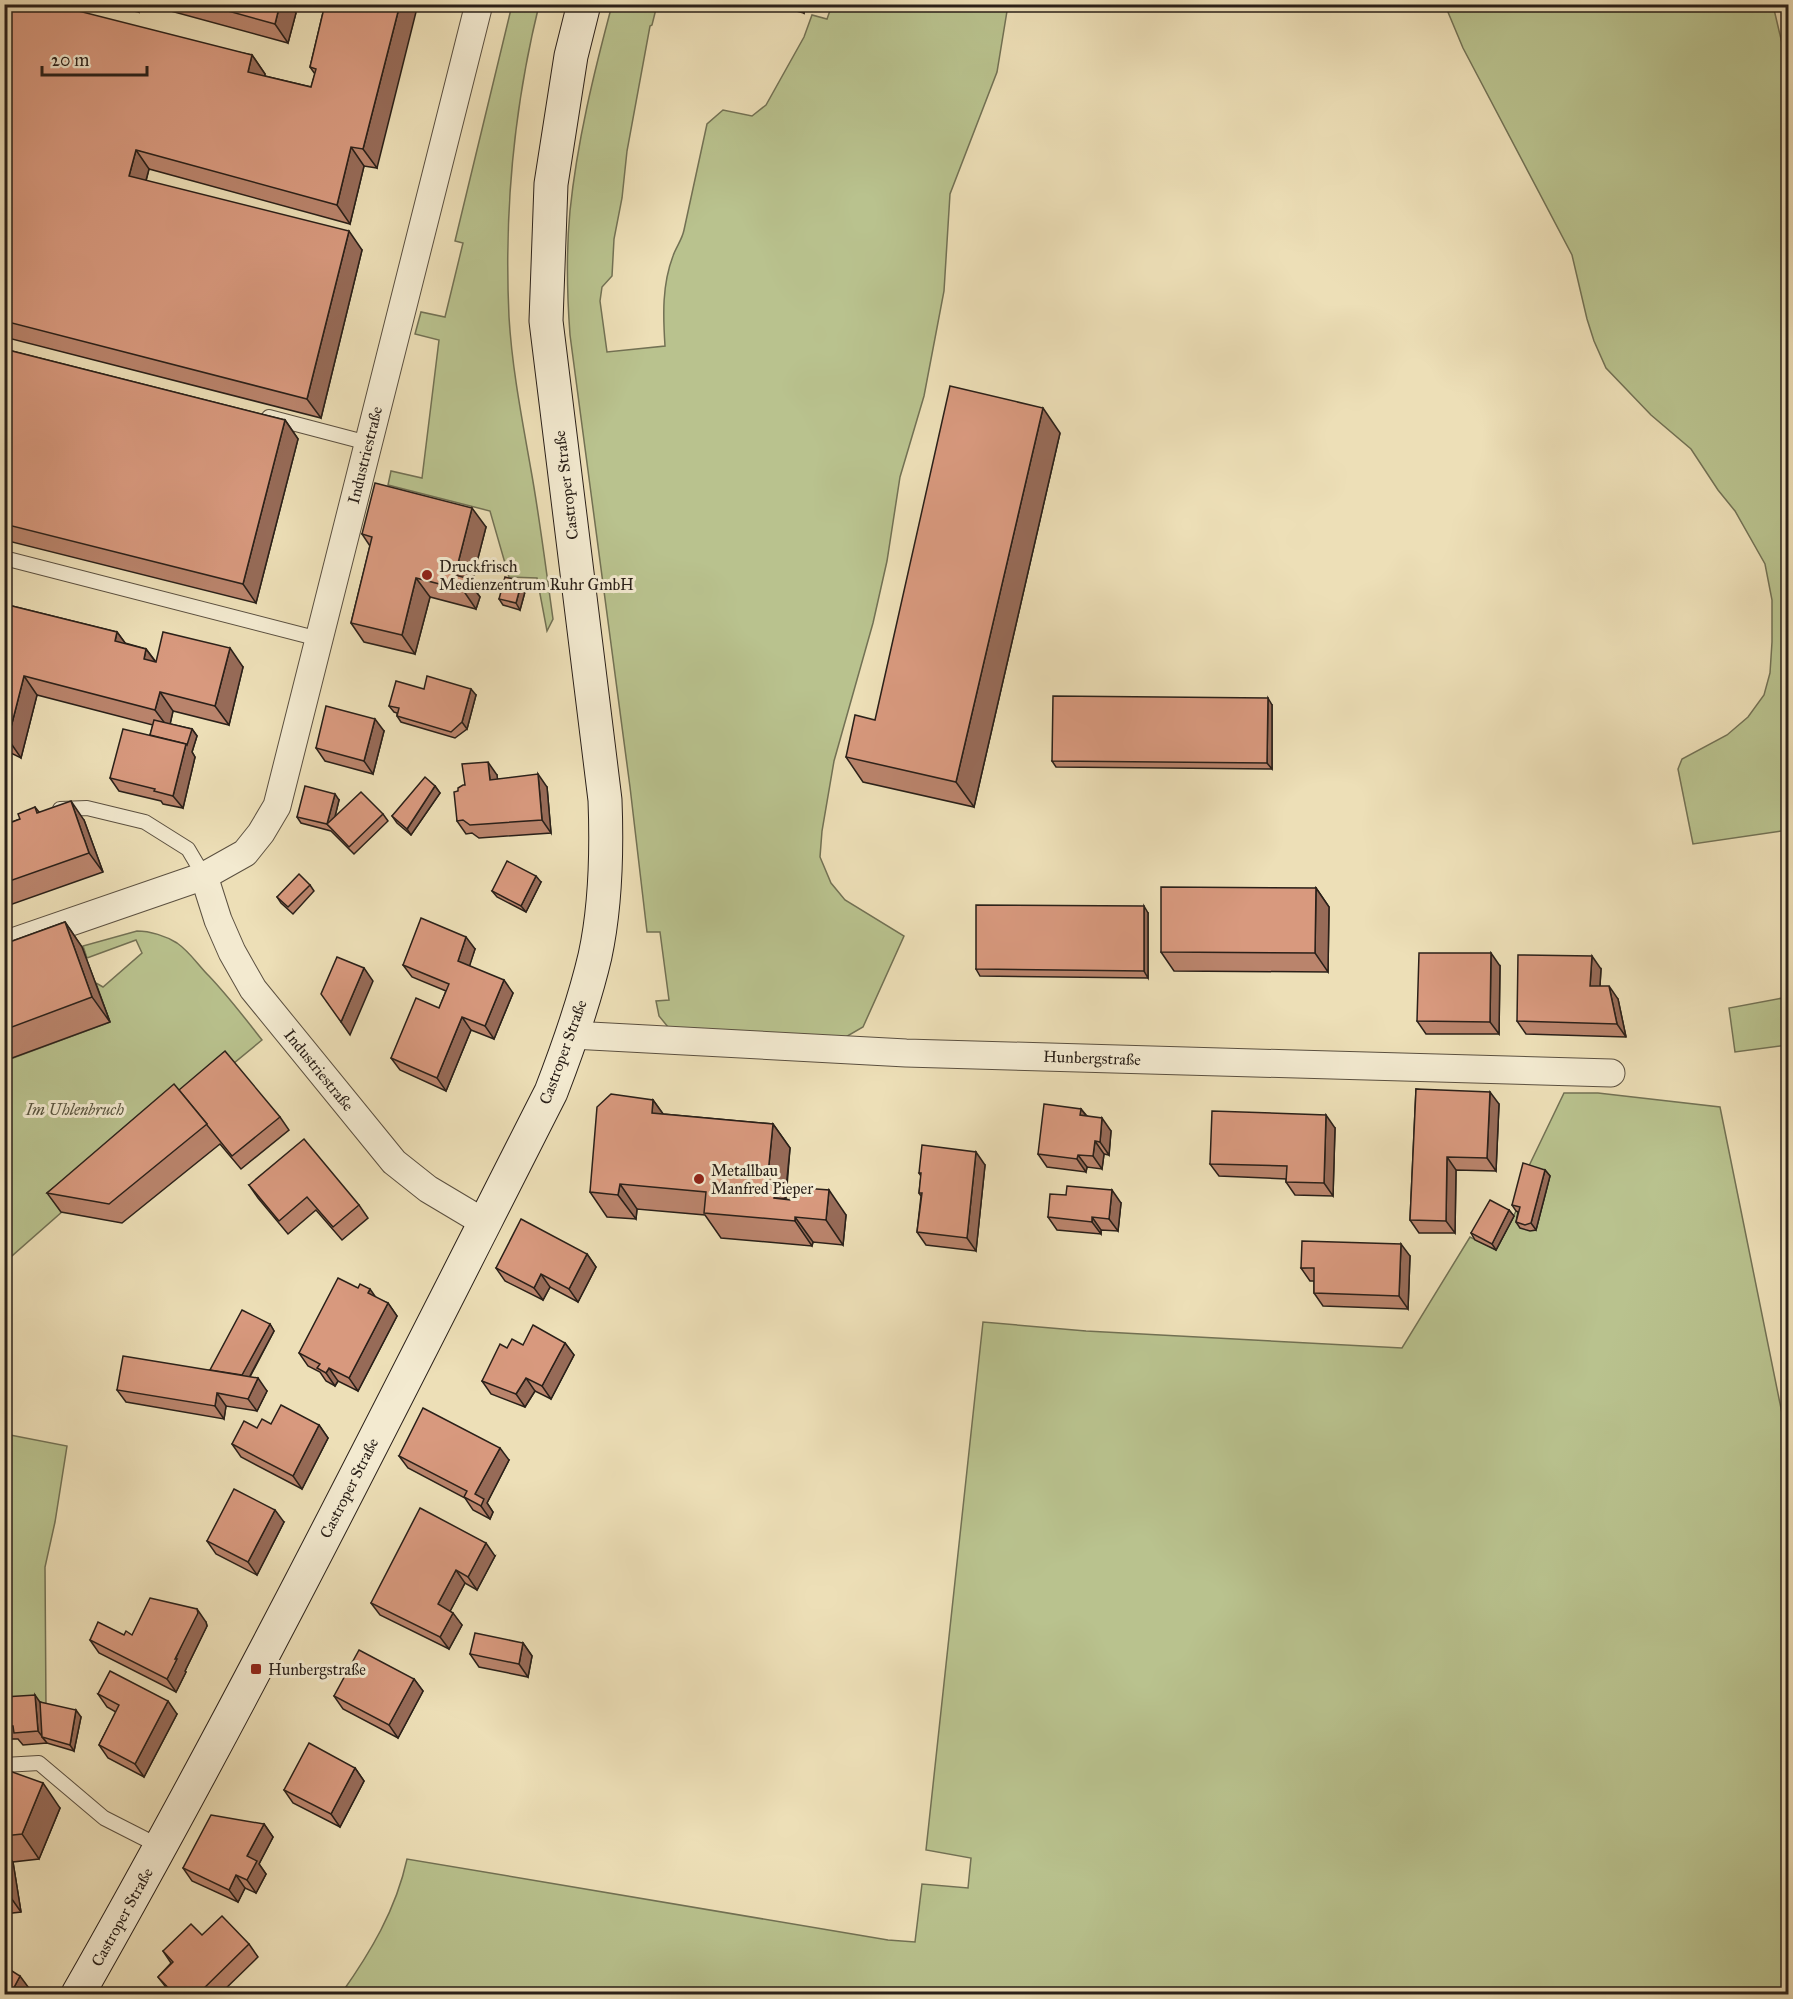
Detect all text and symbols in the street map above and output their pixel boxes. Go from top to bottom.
scale bar [42,39,147,77]
text: 20 m [51,49,89,71]
street label: Industriestraße [344,404,386,506]
street label: Castroper Straße [550,429,582,541]
place label: Druckfrisch Medienzentrum Ruhr GmbH [439,557,634,594]
marker: Druckfrisch Medienzentrum Ruhr GmbH [420,568,434,582]
street label: Castroper Straße [535,997,591,1107]
street label: Industriestraße [280,1025,358,1115]
street label: Hunbergstraße [1043,1047,1142,1070]
park label: Im Uhlenbruch [25,1100,124,1119]
place label: Metallbau Manfred Pieper [711,1161,813,1198]
marker: Metallbau Manfred Pieper [692,1172,706,1186]
street label: Castroper Straße [316,1434,383,1541]
place label: Hunbergstraße [268,1660,366,1680]
marker: Hunbergstraße [249,1662,263,1676]
street label: Castroper Straße [87,1864,157,1970]

